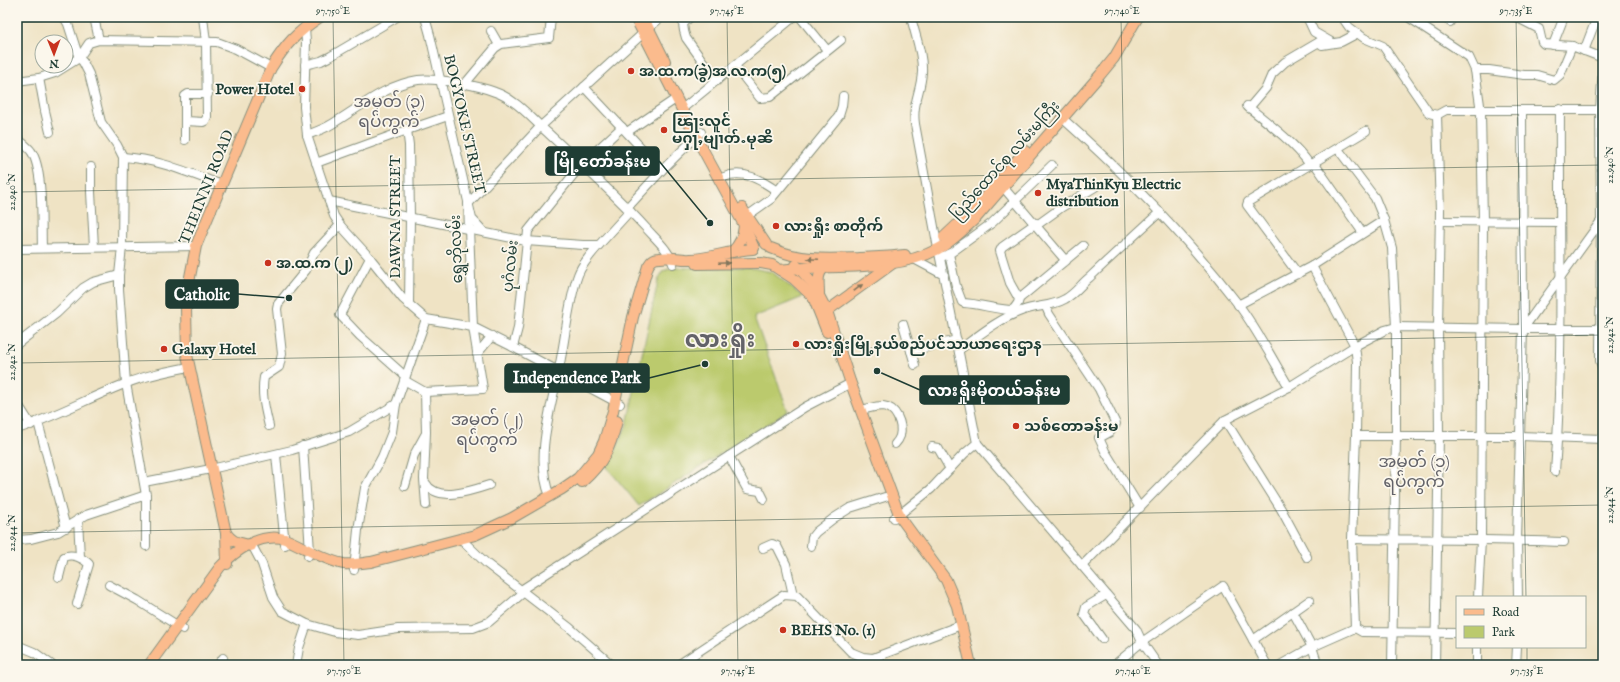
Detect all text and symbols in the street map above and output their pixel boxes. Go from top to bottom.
text: 97.750°E [315,5,350,18]
text: 97.745°E [709,5,744,18]
text: 97.740°E [1103,5,1140,18]
text: 97.735°E [1499,5,1532,18]
north arrow [34,34,74,74]
street label: BOGYOKE STREET [439,53,490,196]
text: N [49,56,60,70]
place label: အ.ထ.က(ခွဲ)အ.လ.က(၅) [639,62,786,83]
marker: အ.ထ.က(ခွဲ)အ.လ.က(၅) [626,66,636,76]
place label: Power Hotel [215,80,295,99]
marker: Power Hotel [297,84,307,94]
district label: အမှတ် (၃) ရပ်ကွက် [353,90,425,135]
street label: ပြည်ထောင်စု လမ်းမကြီး [946,96,1065,225]
place label: ၽြႃးလူင် မႁႃႇမျၢတ်ႉမုၼိ [672,111,773,150]
marker: ၽြႃးလူင် မႁႃႇမျၢတ်ႉမုၼိ [659,125,669,135]
street label: THEINNI ROAD [175,127,238,247]
text: 22.940°N [1604,146,1617,184]
callout: မြို့တော်ခန်းမ [546,147,659,175]
text: မြို့တော်ခန်းမ [553,150,651,175]
street label: DAWNA STREET [386,155,405,279]
text: 22.940°N [6,173,19,211]
place label: MyaThinKyu Electric distribution [1046,175,1181,211]
marker: MyaThinKyu Electric distribution [1033,188,1043,198]
street label: ရွှေဘိုလမ်း [445,214,469,284]
place label: လားရှိုး စာတိုက် [784,216,883,238]
marker: လားရှိုး စာတိုက် [771,221,781,231]
street label: ပုဂံလမ်း [497,239,525,293]
place label: အ.ထ.က (၂) [276,254,353,275]
one-way arrow [807,255,819,262]
marker: အ.ထ.က (၂) [263,258,273,268]
one-way arrow [718,260,730,267]
callout: Catholic [166,280,238,308]
one-way arrow [853,283,864,292]
text: Catholic [174,286,230,306]
text: 22.942°N [1604,316,1617,354]
district label: လားရှိုး [685,323,755,358]
place label: လားရှိုးမြို့နယ်စည်ပင်သာယာရေးဌာန [804,334,1042,356]
marker: လားရှိုးမြို့နယ်စည်ပင်သာယာရေးဌာန [791,339,801,349]
place label: Galaxy Hotel [172,340,257,359]
text: 22.942°N [6,343,19,381]
marker: Galaxy Hotel [159,344,169,354]
callout: Independence Park [505,364,649,392]
text: Independence Park [513,369,642,389]
callout: လားရှိုးမိုတယ်ခန်းမ [920,376,1069,404]
text: လားရှိုးမိုတယ်ခန်းမ [927,379,1061,404]
district label: အမှတ် (၂) ရပ်ကွက် [451,408,523,453]
place label: သစ်တောခန်းမ [1024,416,1119,438]
marker: သစ်တောခန်းမ [1011,421,1021,431]
district label: အမှတ် (၁) ရပ်ကွက် [1378,450,1450,495]
text: 22.944°N [1604,486,1617,524]
text: 22.944°N [6,514,19,552]
legend [1456,596,1586,648]
text: Road [1492,605,1520,620]
place label: BEHS No. (1) [791,621,876,640]
marker: BEHS No. (1) [778,625,788,635]
text: Park [1492,625,1515,640]
text: 97.750°E [326,665,361,678]
text: 97.745°E [720,665,755,678]
text: 97.740°E [1114,665,1151,678]
text: 97.735°E [1510,665,1543,678]

